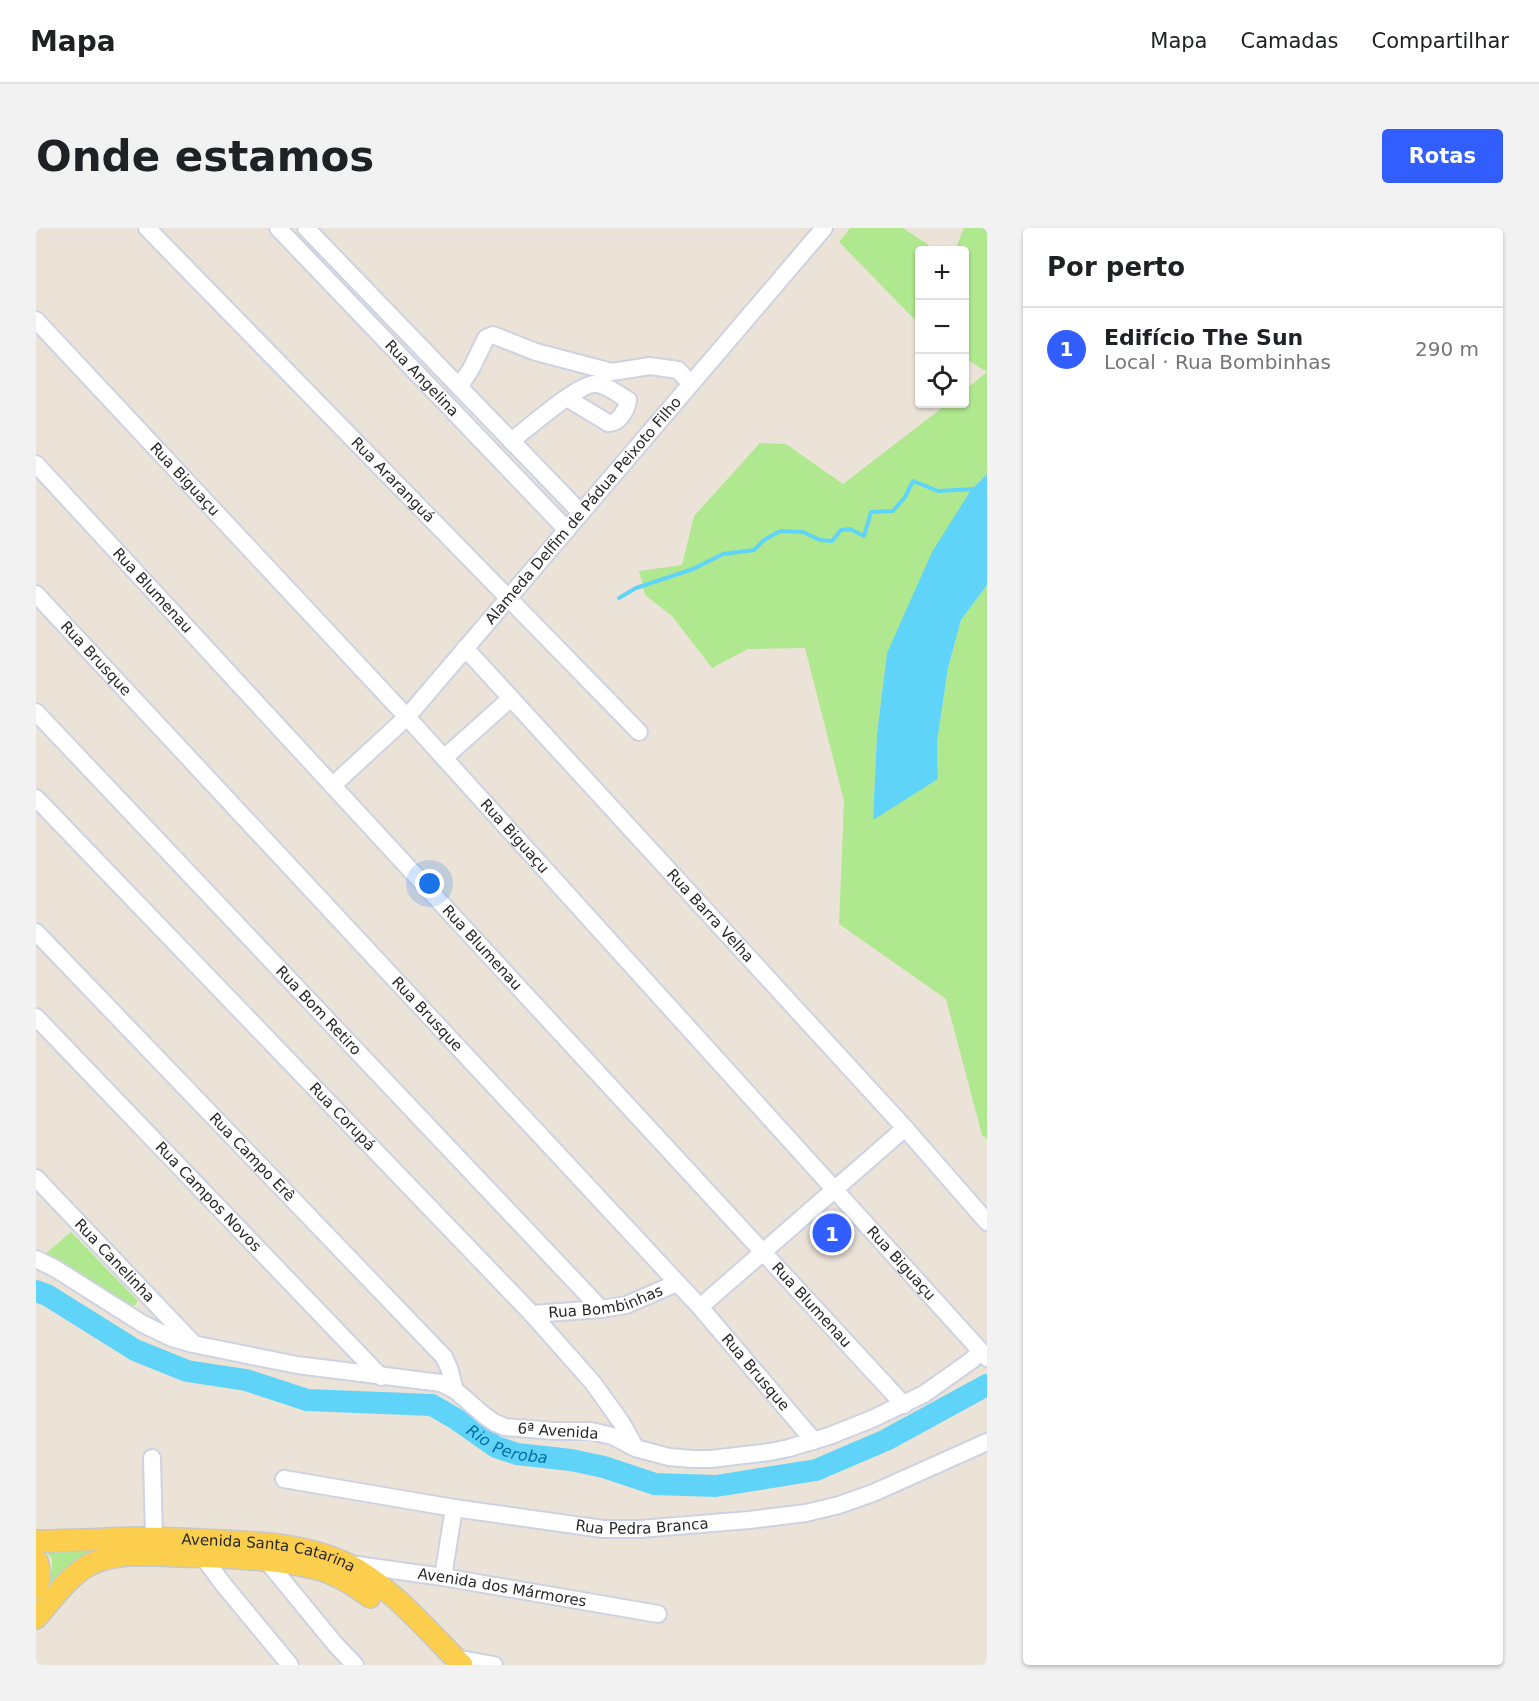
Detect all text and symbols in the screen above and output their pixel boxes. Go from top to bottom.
text: Mapa [30,25,116,58]
text: Mapa [1150,29,1207,53]
text: Camadas [1240,29,1338,53]
text: Compartilhar [1371,29,1509,53]
button: Rotas [1382,129,1503,183]
text: Onde estamos [36,132,374,181]
map controls [915,246,969,408]
button: + [915,246,969,300]
text: Por perto [1047,252,1185,282]
button: − [915,300,969,354]
text: Edifício The Sun [1104,325,1303,350]
street label: Rua Angelina [381,336,462,420]
text: 1 [1060,337,1073,361]
text: 290 m [1415,337,1479,361]
text: Local · Rua Bombinhas [1104,350,1331,374]
button: locate [915,354,969,408]
street label: Alameda Delfim de Pádua Peixoto Filho [481,393,685,628]
street label: Rua Araranguá [347,434,438,526]
street label: Rua Biguaçu [146,439,223,520]
street label: Rua Blumenau [109,544,196,637]
street label: Rua Brusque [57,617,135,699]
street label: Rua Biguaçu [477,795,553,877]
street label: Rua Barra Velha [663,865,757,966]
your location [415,869,444,898]
street label: Rua Blumenau [438,901,526,994]
street label: Rua Bom Retiro [272,962,365,1059]
street label: Rua Brusque [388,973,466,1055]
street label: Rua Corupá [306,1079,379,1154]
street label: Rua Campo Erê [206,1109,299,1205]
street label: Rua Campos Novos [152,1138,265,1256]
pin: 1 [812,1210,852,1256]
street label: Rua Canelinha [71,1215,158,1306]
street label: Rua Biguaçu [863,1222,939,1304]
street label: Rua Blumenau [768,1259,855,1351]
street label: Rua Bombinhas [548,1281,666,1322]
street label: Rua Brusque [718,1330,793,1414]
street label: 6ª Avenida [517,1419,599,1443]
water label: Rio Peroba [463,1421,549,1467]
street label: Rua Pedra Branca [574,1514,709,1538]
street label: Avenida Santa Catarina [181,1530,358,1576]
street label: Avenida dos Mármores [417,1565,588,1611]

